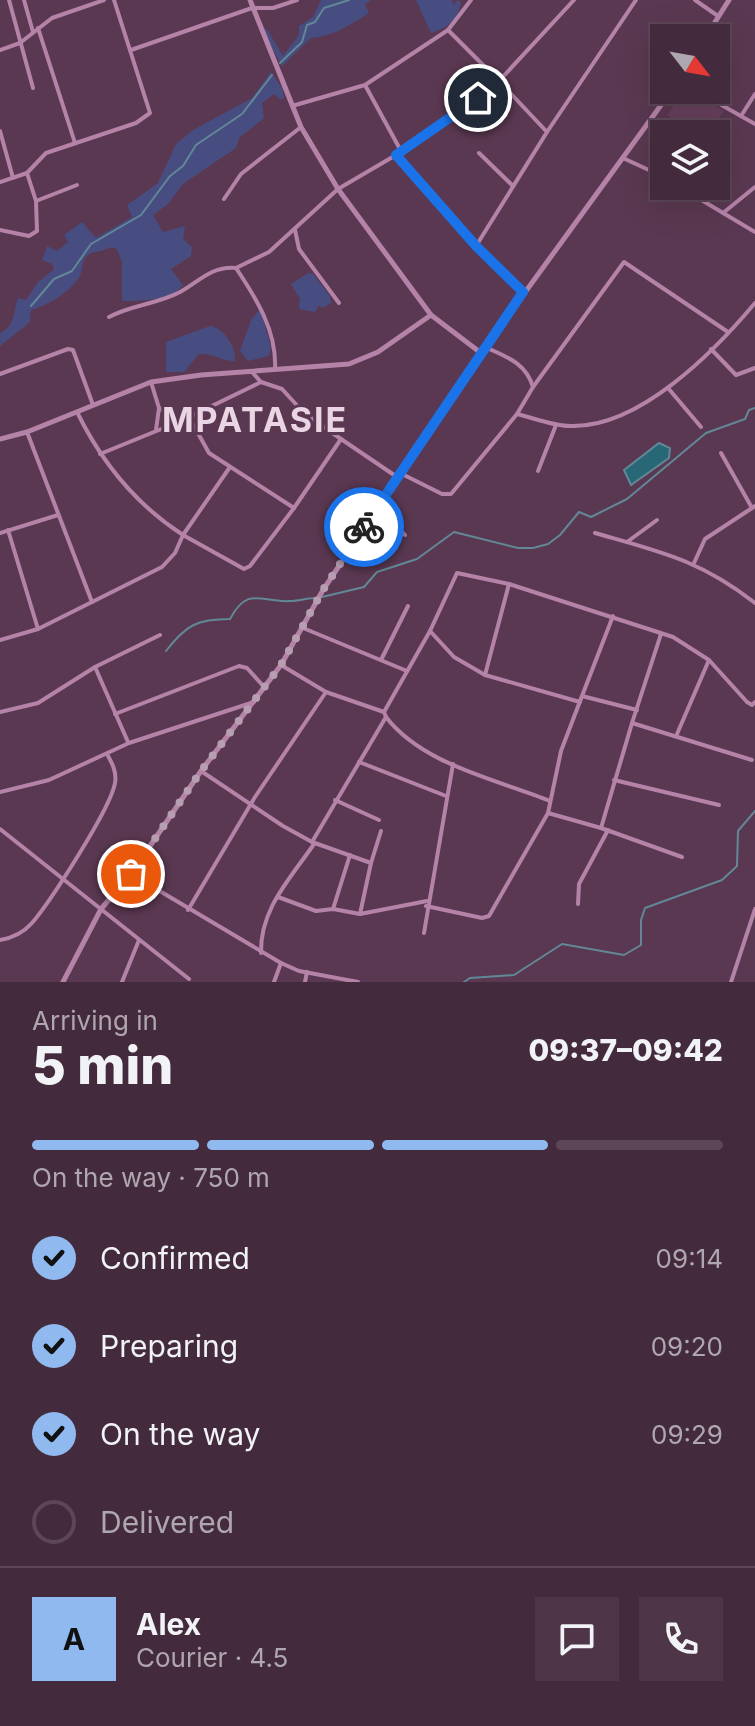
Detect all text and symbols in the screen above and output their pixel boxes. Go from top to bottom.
north arrow [650,24,730,104]
map controls [650,24,730,200]
pin [444,64,512,132]
icon: home [456,76,500,120]
button: layers [650,120,730,200]
district label: MPATASIE [162,399,348,440]
courier [324,487,404,567]
icon: bike [342,505,386,549]
pin [97,840,165,908]
icon: bag [109,852,153,896]
text: Arriving in [32,1005,158,1036]
text: 09:37–09:42 [529,1032,723,1068]
text: 5 min [32,1034,173,1097]
text: On the way · 750 m [32,1162,270,1193]
icon: check [32,1236,76,1280]
text: Confirmed [100,1240,250,1276]
text: 09:14 [656,1243,723,1274]
icon: check [32,1324,76,1368]
text: Preparing [100,1328,238,1364]
text: 09:20 [651,1331,723,1362]
icon: check [32,1412,76,1456]
text: On the way [100,1416,260,1452]
text: 09:29 [651,1419,723,1450]
text: Delivered [100,1504,234,1540]
button: chat [535,1597,619,1681]
button: phone [639,1597,723,1681]
text: Alex [136,1606,201,1642]
text: A [63,1621,85,1657]
text: Courier · 4.5 [136,1642,288,1673]

